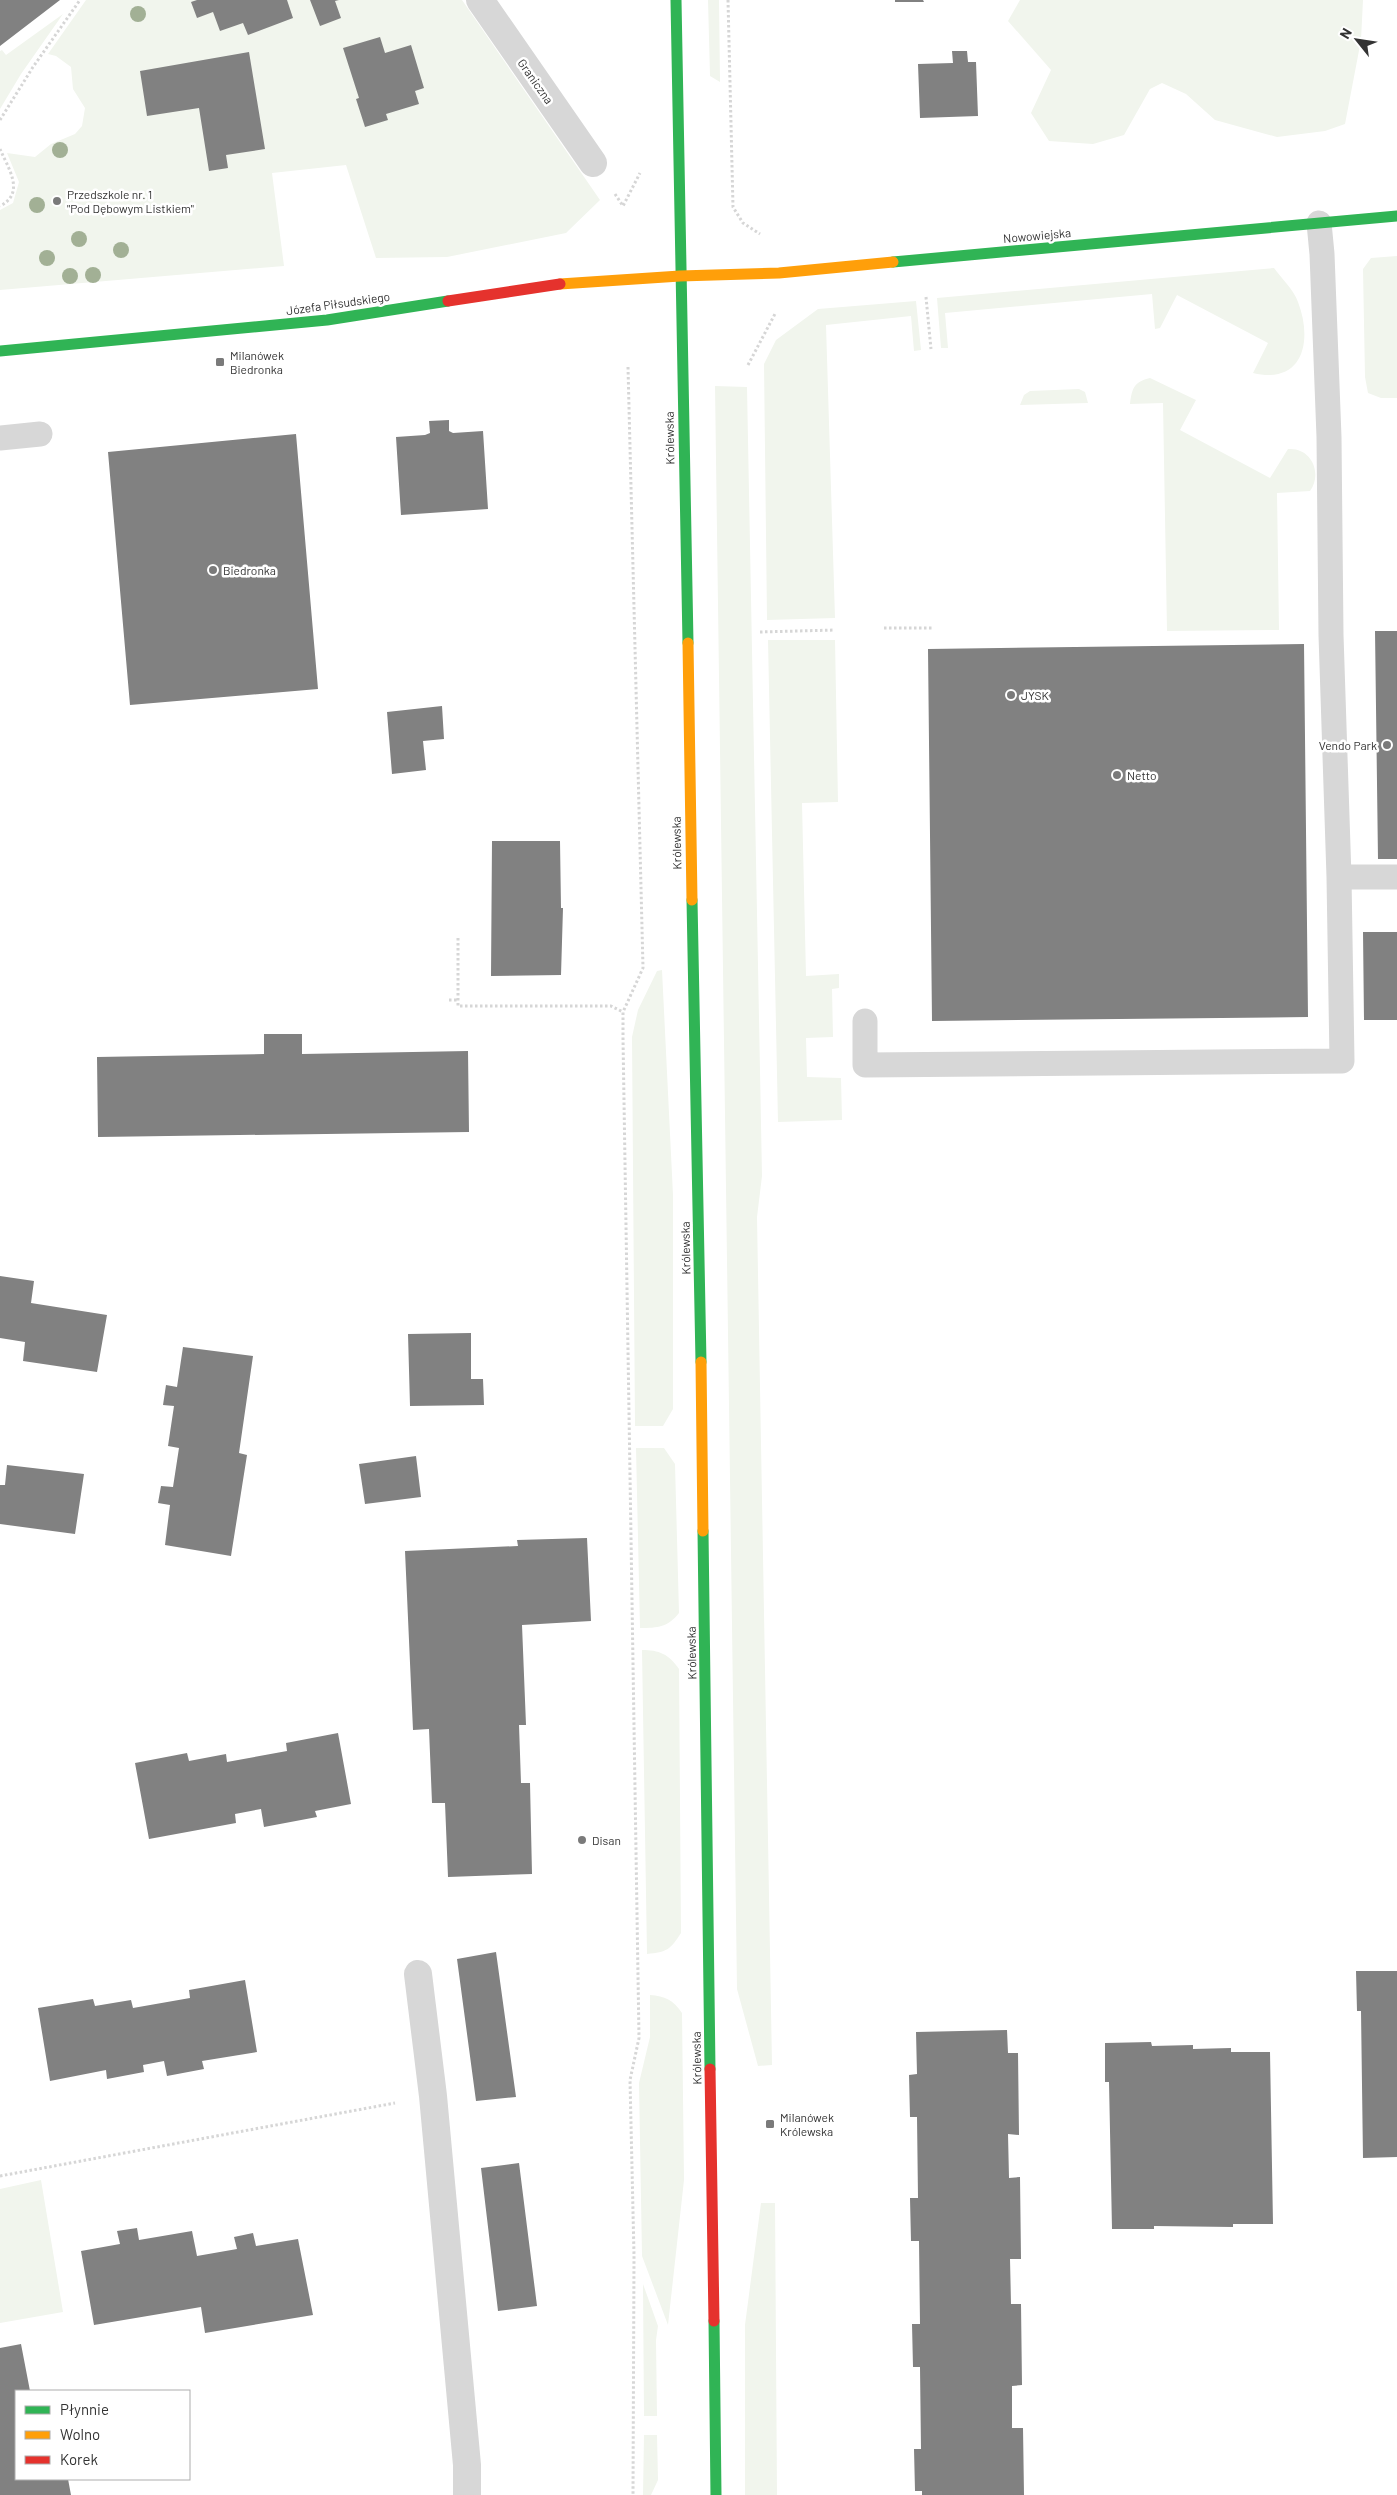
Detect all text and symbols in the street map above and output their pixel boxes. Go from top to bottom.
north arrow [1332,15,1382,65]
text: N [1336,25,1355,42]
street label: Graniczna [515,56,557,106]
place label: Przedszkole nr. 1 "Pod Dębowym Listkiem" [67,187,194,215]
marker: Przedszkole nr. 1 "Pod Dębowym Listkiem" [51,195,63,207]
street label: Nowowiejska [1003,225,1071,245]
street label: Józefa Piłsudskiego [285,289,391,317]
place label: Milanówek Biedronka [230,348,284,376]
marker: Milanówek Biedronka [214,356,226,368]
street label: Królewska [662,411,676,465]
place label: Biedronka [223,563,276,577]
marker: Biedronka [207,564,219,576]
place label: JYSK [1021,688,1050,702]
marker: JYSK [1005,689,1017,701]
place label: Vendo Park [1319,738,1377,752]
marker: Vendo Park [1381,739,1393,751]
place label: Netto [1127,768,1157,782]
marker: Netto [1111,769,1123,781]
street label: Królewska [669,816,683,870]
street label: Królewska [678,1221,692,1275]
street label: Królewska [684,1626,698,1680]
place label: Disan [592,1833,621,1847]
marker: Disan [576,1834,588,1846]
street label: Królewska [689,2031,703,2085]
place label: Milanówek Królewska [780,2110,834,2138]
marker: Milanówek Królewska [764,2118,776,2130]
legend [15,2390,190,2480]
text: Płynnie [60,2400,109,2418]
text: Wolno [60,2425,100,2443]
text: Korek [60,2450,98,2468]

